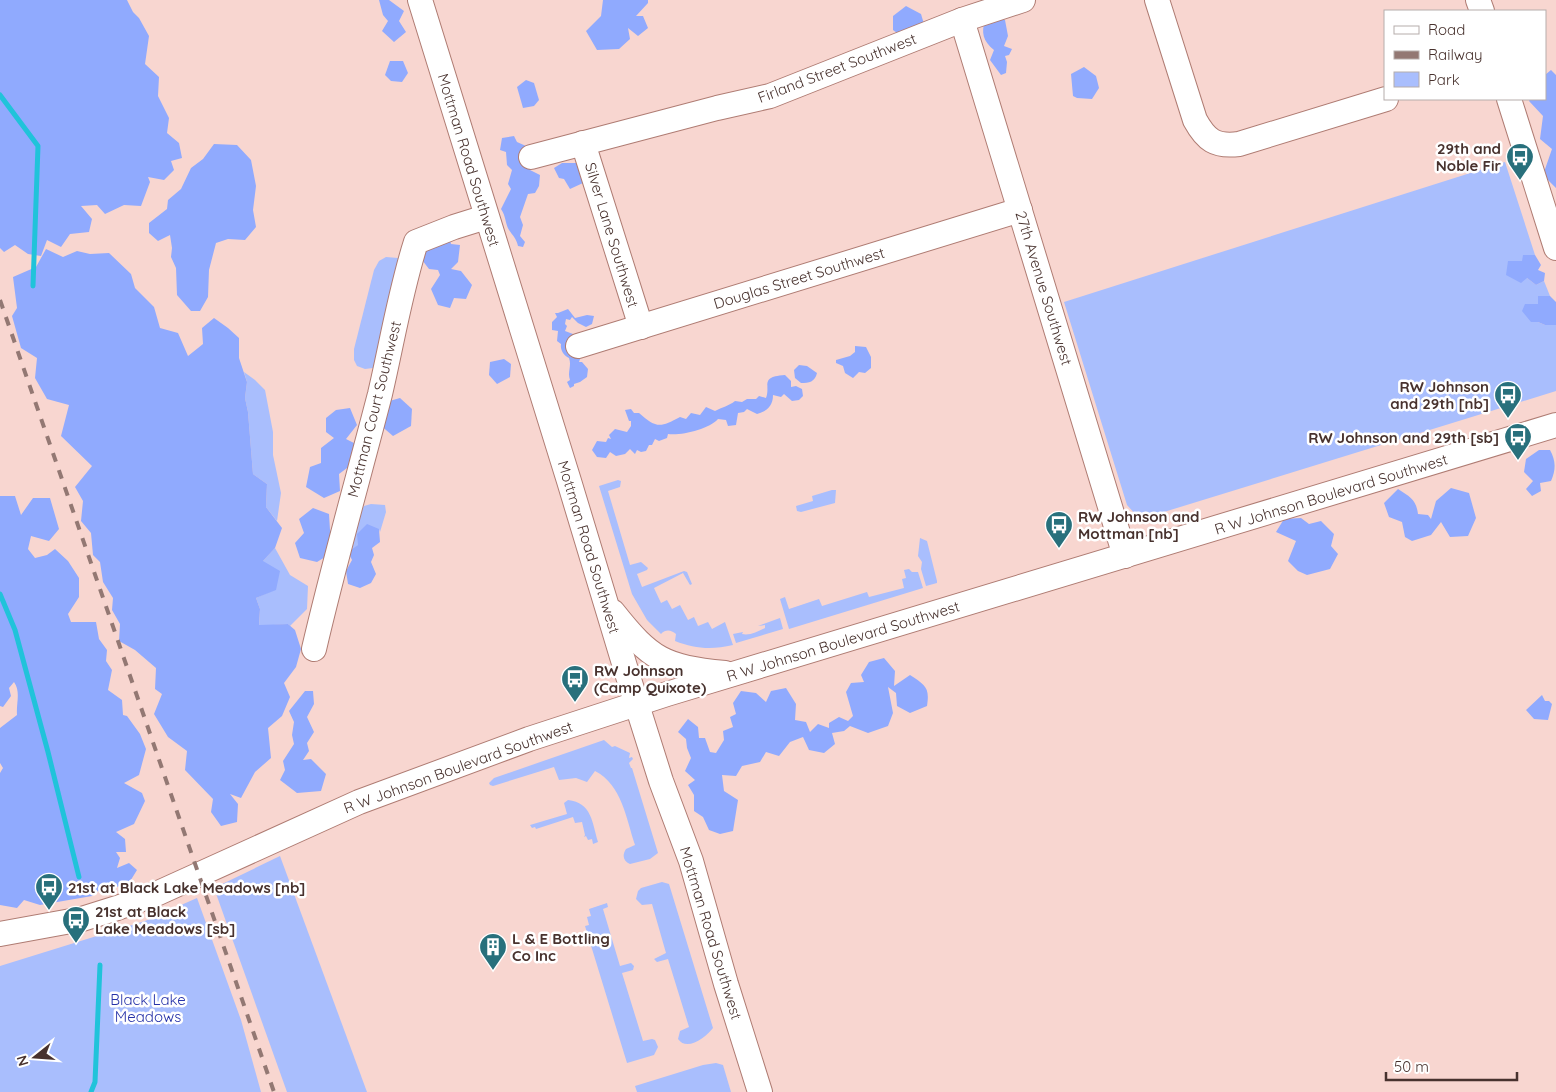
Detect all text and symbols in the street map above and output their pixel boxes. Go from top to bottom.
legend [1384,10,1546,100]
text: Road [1428,20,1465,39]
street label: Firland Street Southwest [755,29,919,107]
text: Railway [1428,45,1483,64]
text: Park [1428,70,1460,89]
street label: Mottman Road Southwest [434,71,504,249]
place label: 29th and Noble Fir [1436,139,1501,175]
bus stop icon: 29th and Noble Fir [1505,142,1535,181]
street label: Silver Lane Southwest [581,160,643,310]
street label: 27th Avenue Southwest [1011,209,1077,367]
street label: Douglas Street Southwest [711,243,887,313]
street label: Mottman Court Southwest [343,319,405,499]
place label: RW Johnson and 29th [nb] [1390,377,1489,413]
bus stop icon: RW Johnson and 29th [nb] [1493,380,1523,419]
bus stop icon: RW Johnson and 29th [sb] [1503,422,1533,461]
place label: RW Johnson and 29th [sb] [1308,428,1499,447]
street label: R W Johnson Boulevard Southwest [1212,449,1450,539]
street label: Mottman Road Southwest [554,458,624,636]
place label: RW Johnson and Mottman [nb] [1078,507,1200,543]
bus stop icon: RW Johnson and Mottman [nb] [1044,510,1074,549]
street label: R W Johnson Boulevard Southwest [724,596,962,686]
place label: RW Johnson (Camp Quixote) [594,661,706,697]
bus stop icon: RW Johnson (Camp Quixote) [560,664,590,703]
street label: R W Johnson Boulevard Southwest [341,717,575,817]
street label: Mottman Road Southwest [676,844,746,1022]
bus stop icon: 21st at Black Lake Meadows [nb] [34,872,64,911]
place label: 21st at Black Lake Meadows [nb] [68,878,305,897]
place label: 21st at Black Lake Meadows [sb] [95,902,235,938]
bus stop icon: 21st at Black Lake Meadows [sb] [61,905,91,944]
place label: L & E Bottling Co Inc [512,929,610,965]
building icon: L & E Bottling Co Inc [478,932,508,971]
park label: Black Lake Meadows [110,990,186,1026]
north arrow [10,1032,60,1082]
scale bar [1386,1050,1517,1082]
text: N [12,1053,33,1068]
text: 50 m [1394,1057,1429,1076]

